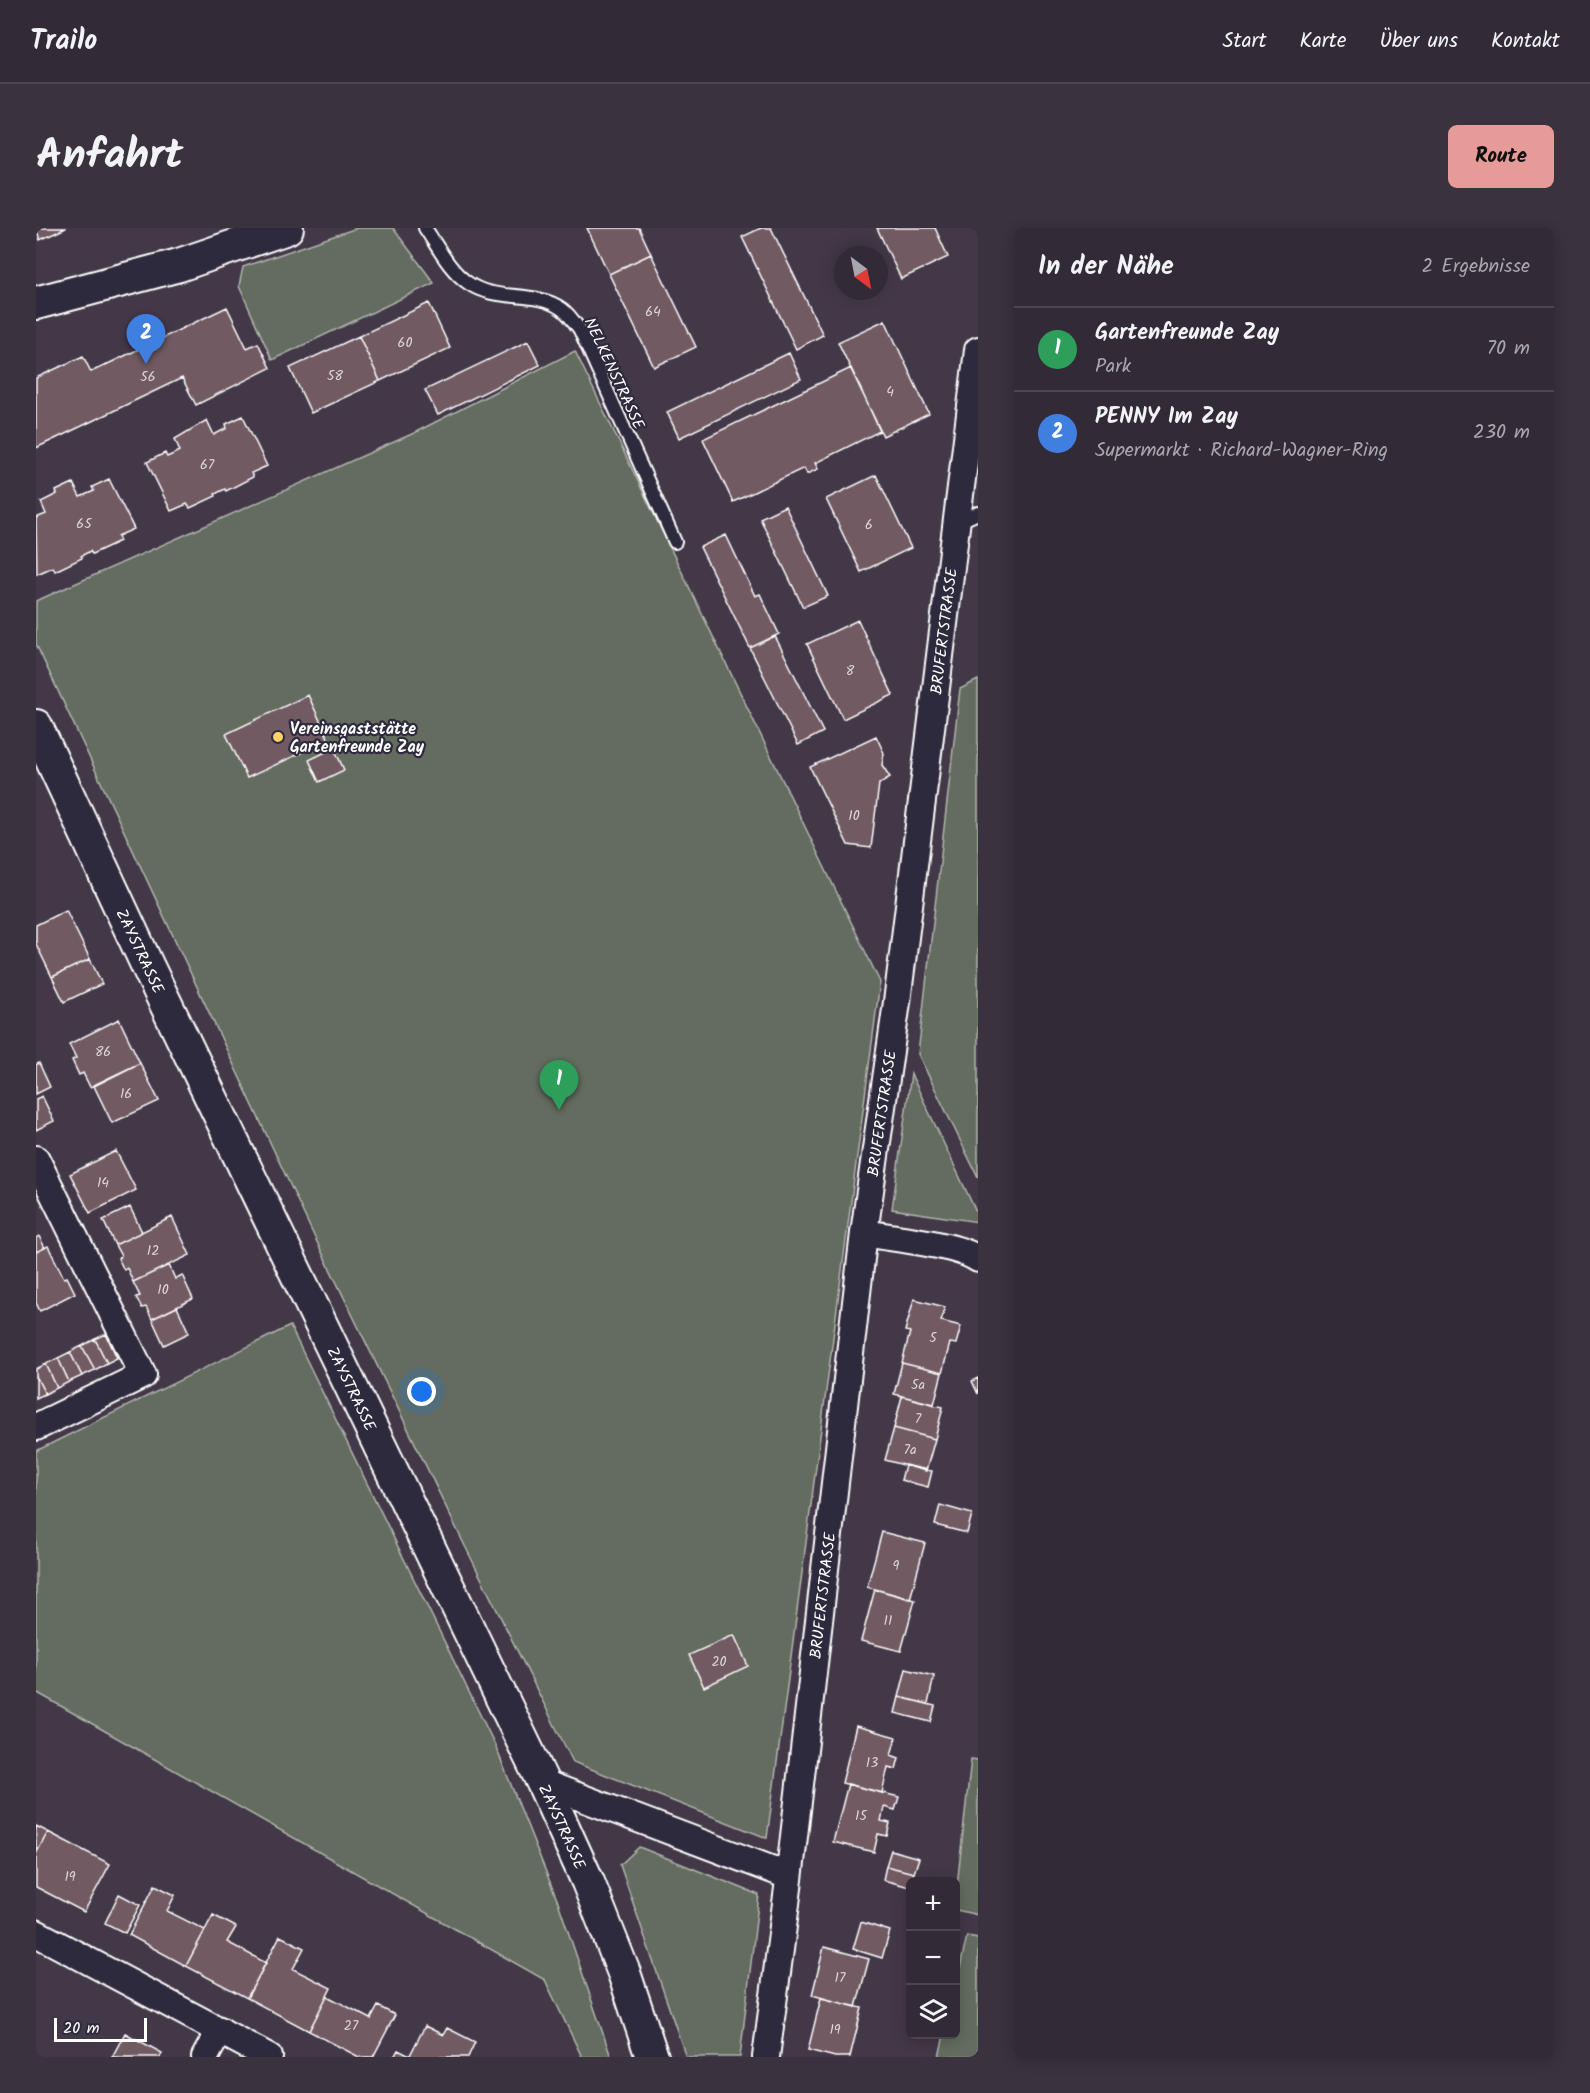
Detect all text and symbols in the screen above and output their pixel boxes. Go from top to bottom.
text: Trailo [30,19,97,64]
text: Start [1222,25,1267,58]
text: Karte [1300,25,1346,58]
text: Über uns [1379,25,1458,58]
text: Kontakt [1491,25,1560,58]
text: Anfahrt [36,123,183,190]
button: Route [1448,125,1554,188]
north arrow [834,246,888,300]
text: In der Nähe [1038,246,1174,288]
text: 2 Ergebnisse [1422,251,1530,283]
house number: 64 [645,301,661,323]
street label: NELKENSTRASSE [577,313,651,434]
pin: 2 [126,314,166,364]
text: Gartenfreunde Zay [1095,316,1279,351]
house number: 60 [398,332,412,354]
text: 1 [1054,333,1061,365]
text: 70 m [1487,333,1530,365]
text: Park [1095,351,1131,383]
house number: 58 [327,365,344,387]
house number: 56 [140,366,156,388]
house number: 4 [886,381,894,403]
text: PENNY Im Zay [1095,400,1238,435]
text: 2 [1052,417,1063,449]
text: 230 m [1473,417,1530,449]
text: Supermarkt · Richard-Wagner-Ring [1095,435,1388,467]
house number: 67 [200,454,215,476]
house number: 65 [76,513,93,535]
house number: 6 [865,514,873,536]
street label: BRUFERTSTRASSE [924,566,965,696]
house number: 8 [846,660,855,682]
place label: Vereinsgaststätte Gartenfreunde Zay [290,717,425,760]
marker: Vereinsgaststätte Gartenfreunde Zay [271,730,285,744]
house number: 10 [848,805,860,827]
street label: ZAYSTRASSE [109,905,170,999]
house number: 86 [95,1041,111,1063]
street label: BRUFERTSTRASSE [861,1048,904,1178]
pin: 1 [540,1060,578,1110]
house number: 16 [120,1083,132,1105]
house number: 14 [97,1172,109,1194]
house number: 12 [147,1240,159,1262]
house number: 10 [157,1279,169,1301]
house number: 5 [929,1327,938,1349]
street label: ZAYSTRASSE [320,1343,382,1436]
house number: 5a [911,1374,925,1396]
your location [407,1377,436,1406]
house number: 7 [915,1408,922,1430]
house number: 7a [903,1439,917,1461]
street label: BRUFERTSTRASSE [804,1530,843,1660]
house number: 9 [893,1555,900,1577]
house number: 11 [884,1610,892,1632]
house number: 20 [711,1651,727,1673]
house number: 13 [866,1752,878,1774]
street label: ZAYSTRASSE [531,1780,592,1874]
house number: 15 [855,1805,868,1827]
house number: 19 [64,1866,76,1888]
map controls [906,1877,960,2039]
button: + [906,1877,960,1931]
button: − [906,1931,960,1985]
house number: 17 [835,1967,846,1989]
button: layers [906,1985,960,2039]
scale bar [54,2015,147,2042]
house number: 27 [344,2015,359,2037]
text: 20 m [63,2016,99,2041]
house number: 19 [829,2019,841,2041]

